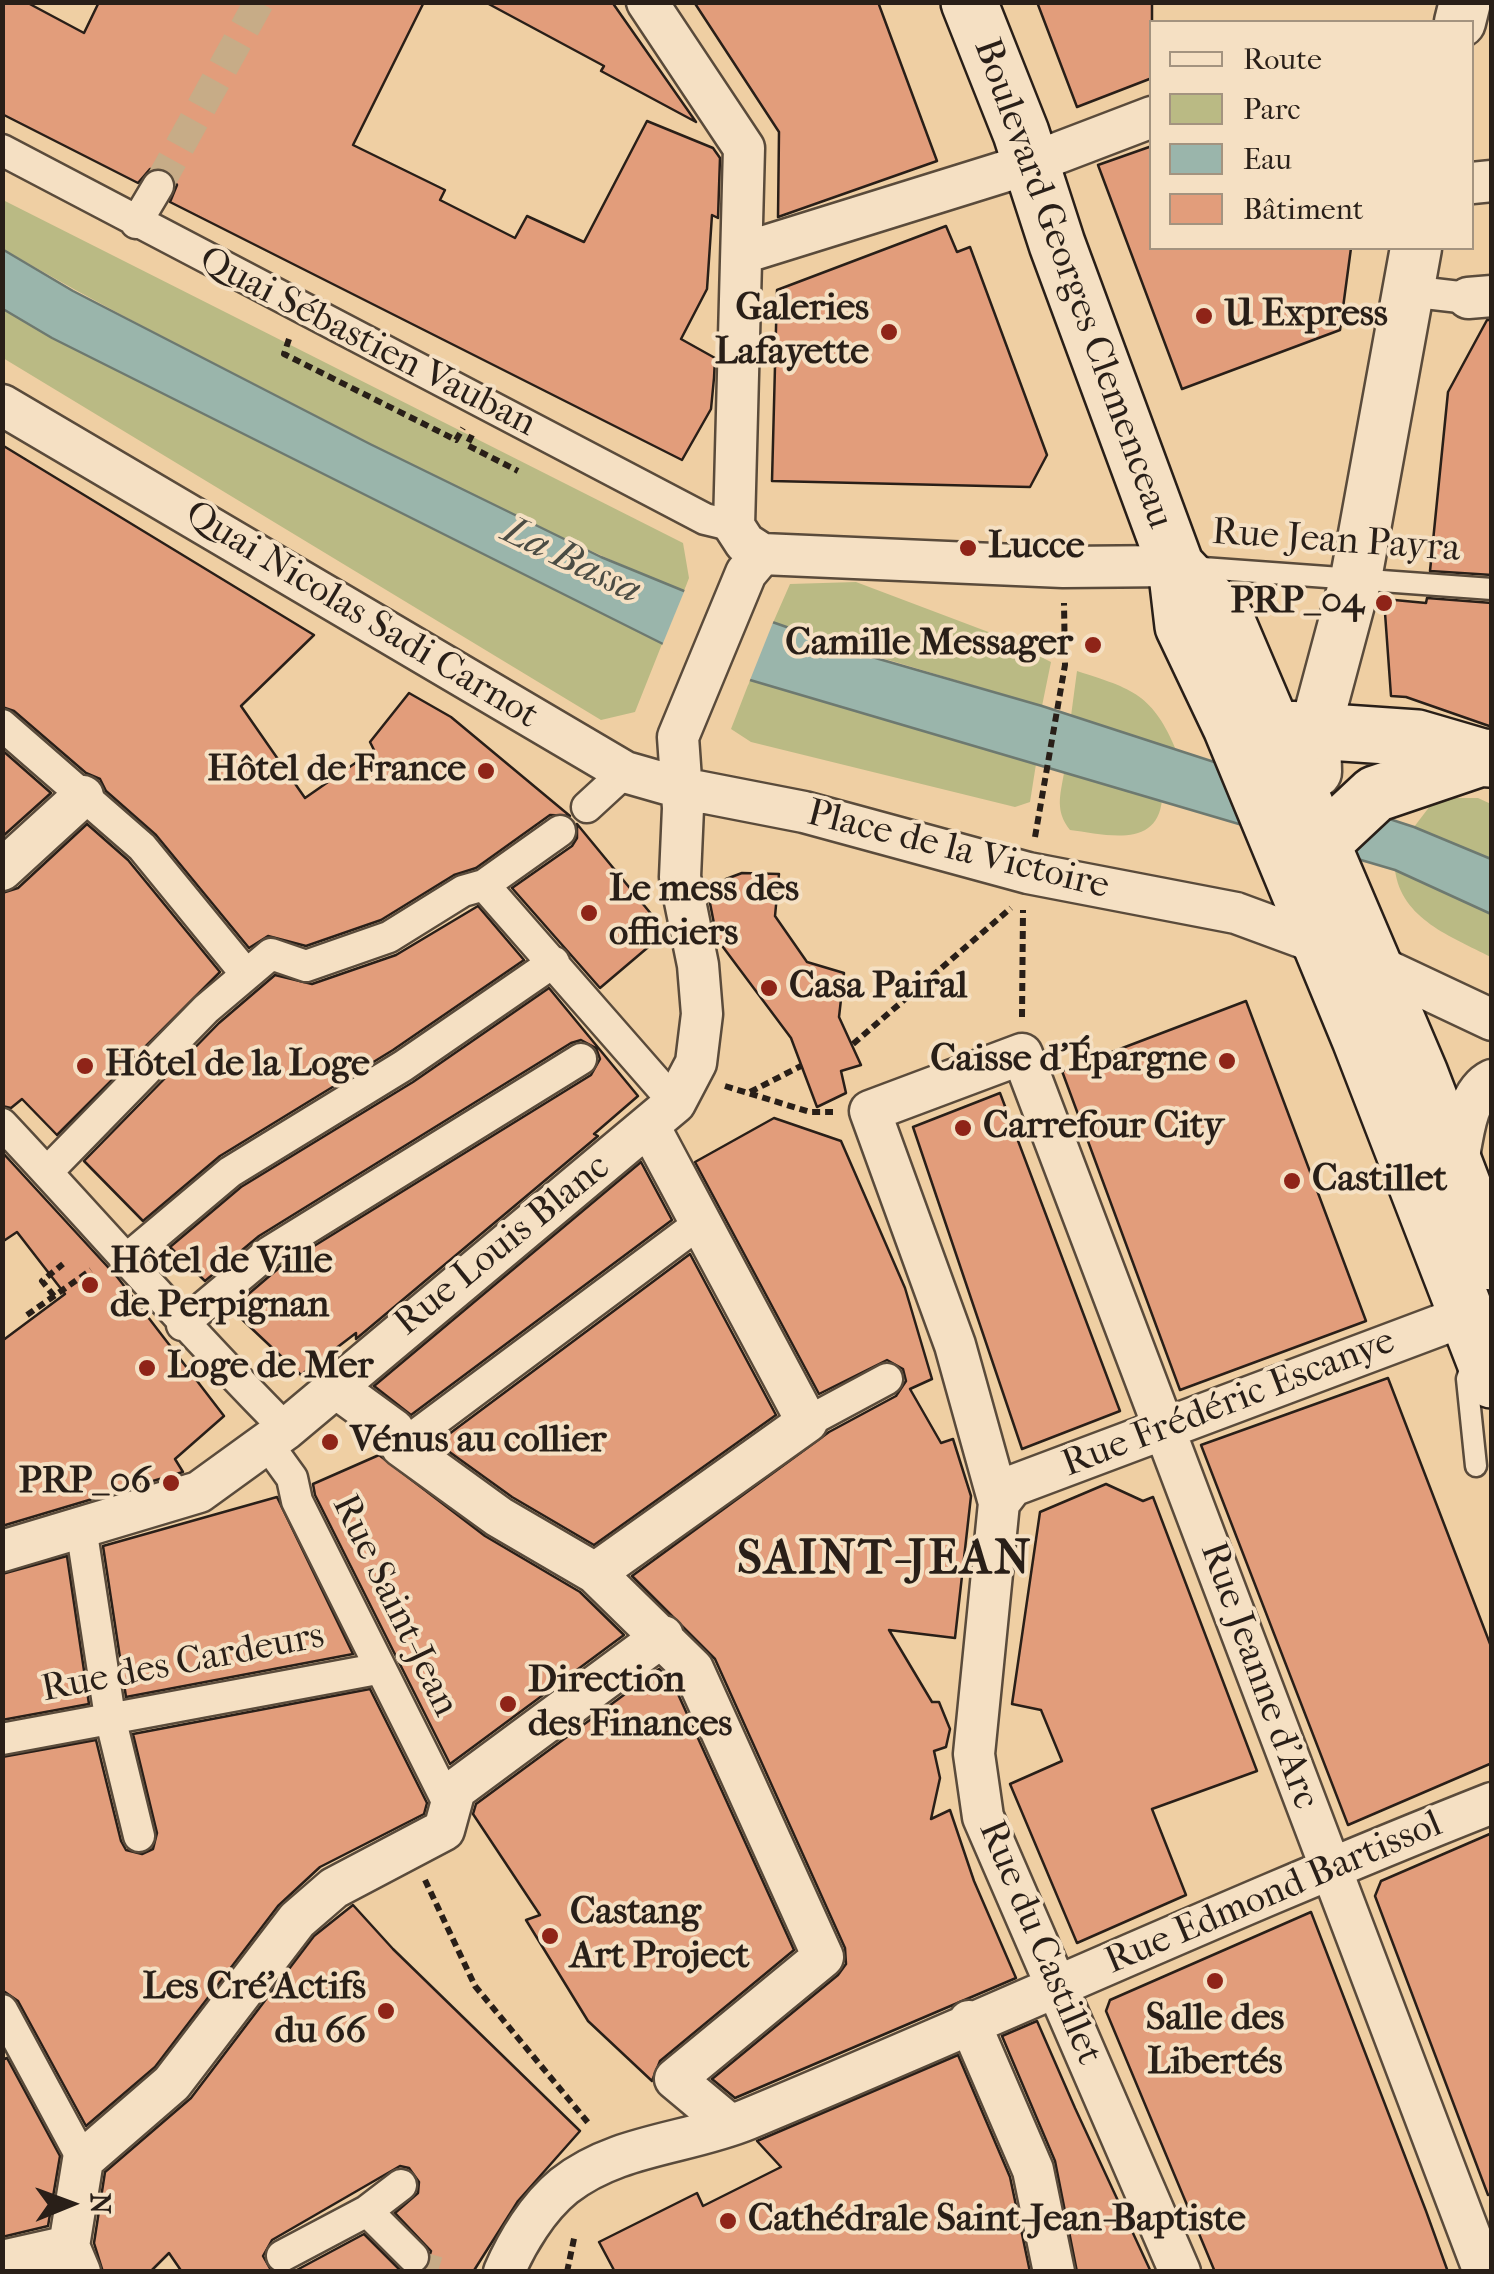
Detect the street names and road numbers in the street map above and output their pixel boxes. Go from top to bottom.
street label: Boulevard Georges Clemenceau [962,33,1182,535]
street label: Quai Sébastien Vauban [191,238,543,448]
street label: Quai Nicolas Sadi Carnot [176,492,546,740]
street label: Rue Jean Payra [1210,511,1462,573]
street label: Place de la Victoire [802,791,1114,911]
street label: Rue Louis Blanc [386,1145,620,1347]
street label: Rue Frédéric Escanye [1056,1320,1402,1488]
street label: Rue Saint-Jean [321,1488,467,1724]
street label: Rue Jeanne d'Arc [1189,1536,1327,1816]
street label: Rue des Cardeurs [38,1614,328,1714]
street label: Rue Edmond Bartissol [1099,1802,1449,1986]
street label: Rue du Castillet [967,1814,1111,2072]

